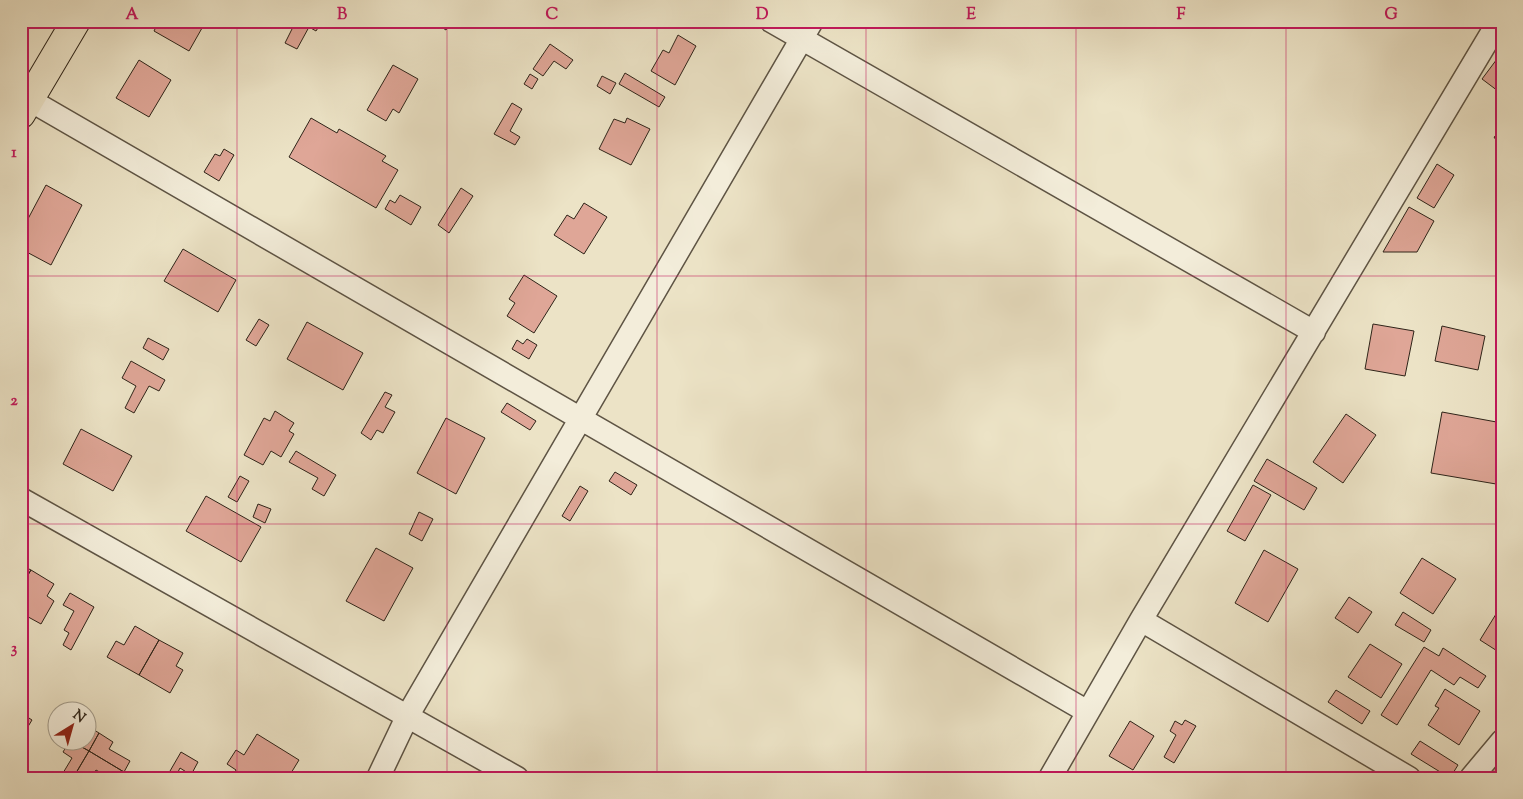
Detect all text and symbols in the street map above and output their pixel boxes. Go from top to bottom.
text: A [126,4,139,27]
text: B [337,4,347,27]
text: C [546,4,559,27]
text: D [756,4,769,27]
text: E [966,4,976,27]
text: F [1177,4,1186,27]
text: G [1384,4,1398,27]
text: 1 [11,142,17,165]
text: 2 [10,390,18,413]
text: 3 [11,638,18,661]
north arrow [48,702,98,752]
text: N [68,706,89,729]

